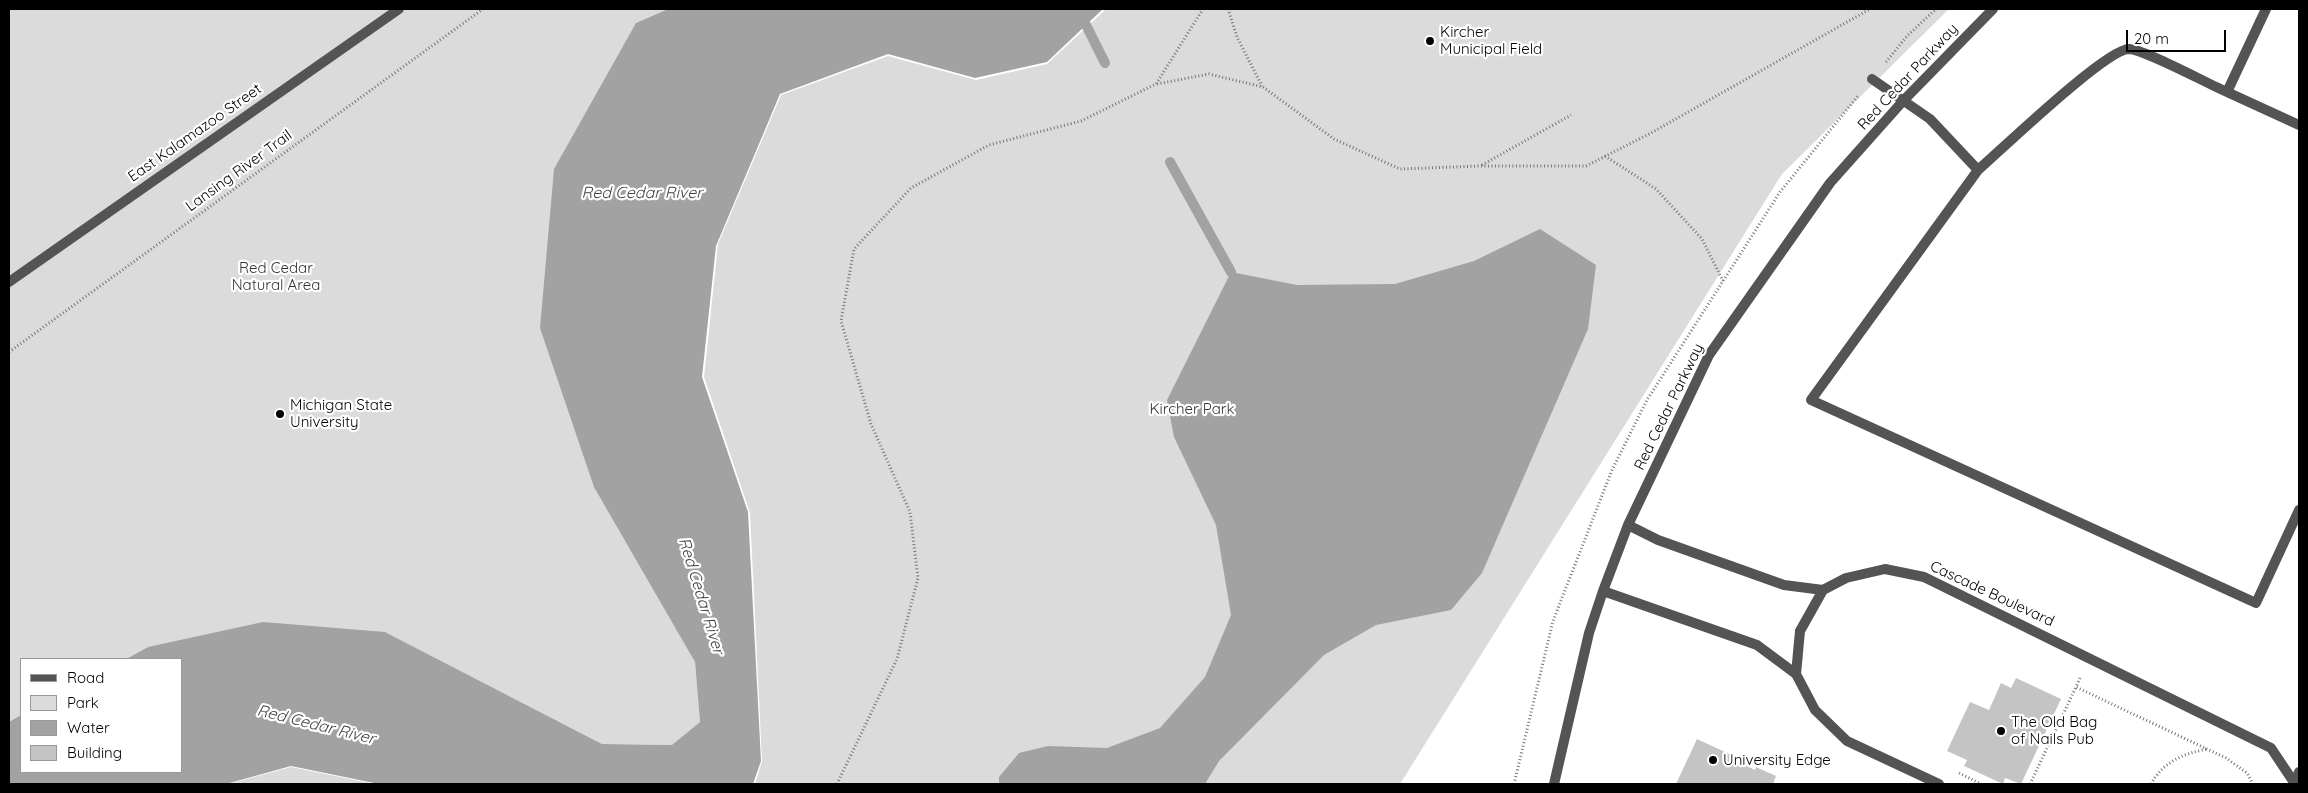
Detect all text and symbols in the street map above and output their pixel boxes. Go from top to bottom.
street label: Red Cedar Parkway [1854,20,1962,134]
scale bar [2128,20,2228,52]
place label: Kircher Municipal Field [1440,23,1542,58]
text: 20 m [2134,29,2169,48]
marker: Kircher Municipal Field [1424,35,1436,47]
street label: East Kalamazoo Street [125,80,265,186]
street label: Lansing River Trail [182,126,296,216]
water label: Red Cedar River [582,183,702,203]
park label: Red Cedar Natural Area [232,259,320,294]
street label: Red Cedar Parkway [1631,341,1707,473]
place label: Michigan State University [290,396,392,431]
park label: Kircher Park [1149,400,1235,418]
marker: Michigan State University [274,408,286,420]
water label: Red Cedar River [674,535,728,657]
street label: Cascade Boulevard [1927,557,2057,631]
legend [20,658,182,773]
text: Road [67,668,104,687]
text: Park [67,693,99,712]
water label: Red Cedar River [255,701,377,749]
place label: The Old Bag of Nails Pub [2011,713,2097,748]
text: Water [67,718,110,737]
marker: The Old Bag of Nails Pub [1995,725,2007,737]
text: Building [67,743,122,762]
place label: University Edge [1723,751,1831,769]
marker: University Edge [1707,754,1719,766]

